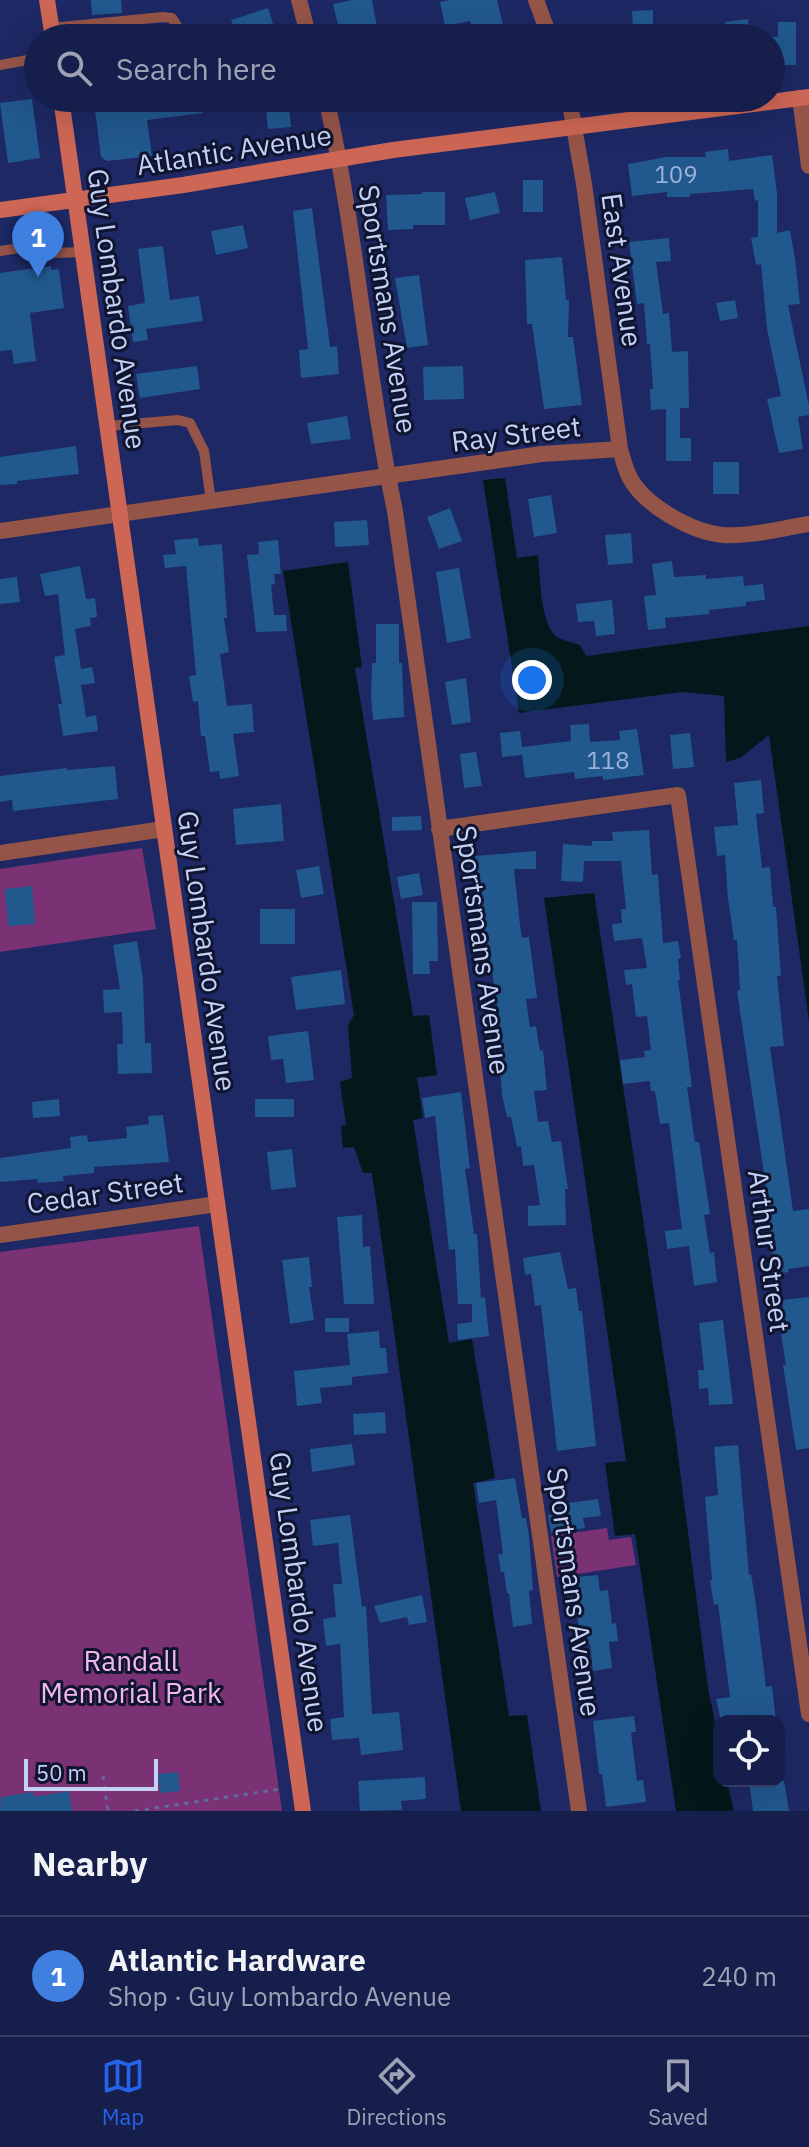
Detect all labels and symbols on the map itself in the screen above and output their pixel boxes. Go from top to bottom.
street label: Atlantic Avenue [134,116,334,183]
house number: 109 [654,158,698,190]
street label: Guy Lombardo Avenue [79,166,156,452]
street label: Sportsmans Avenue [351,182,426,436]
street label: East Avenue [593,191,652,349]
pin: 1 [12,211,64,277]
street label: Ray Street [449,407,583,460]
your location [512,660,552,700]
house number: 118 [586,744,630,776]
street label: Guy Lombardo Avenue [169,808,246,1094]
street label: Sportsmans Avenue [448,823,519,1077]
street label: Cedar Street [24,1163,186,1222]
street label: Arthur Street [740,1167,799,1335]
street label: Guy Lombardo Avenue [261,1449,338,1735]
street label: Sportsmans Avenue [539,1465,610,1719]
park label: Randall Memorial Park [40,1642,222,1711]
scale bar [24,1755,158,1791]

